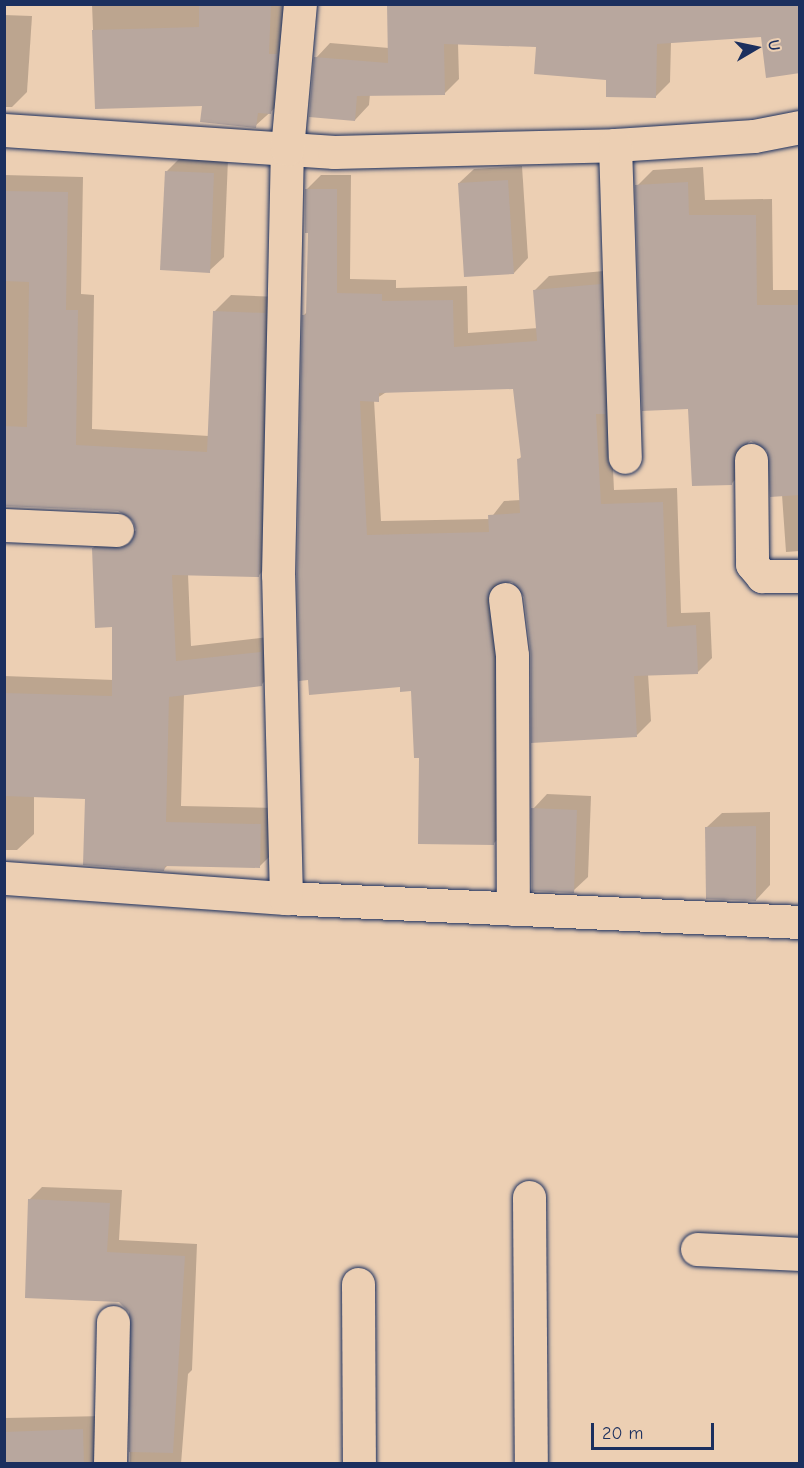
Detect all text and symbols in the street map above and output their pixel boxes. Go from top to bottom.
north arrow [726,18,786,78]
text: U [764,38,784,52]
scale bar [594,1411,717,1449]
text: 20 m [602,1423,643,1444]

